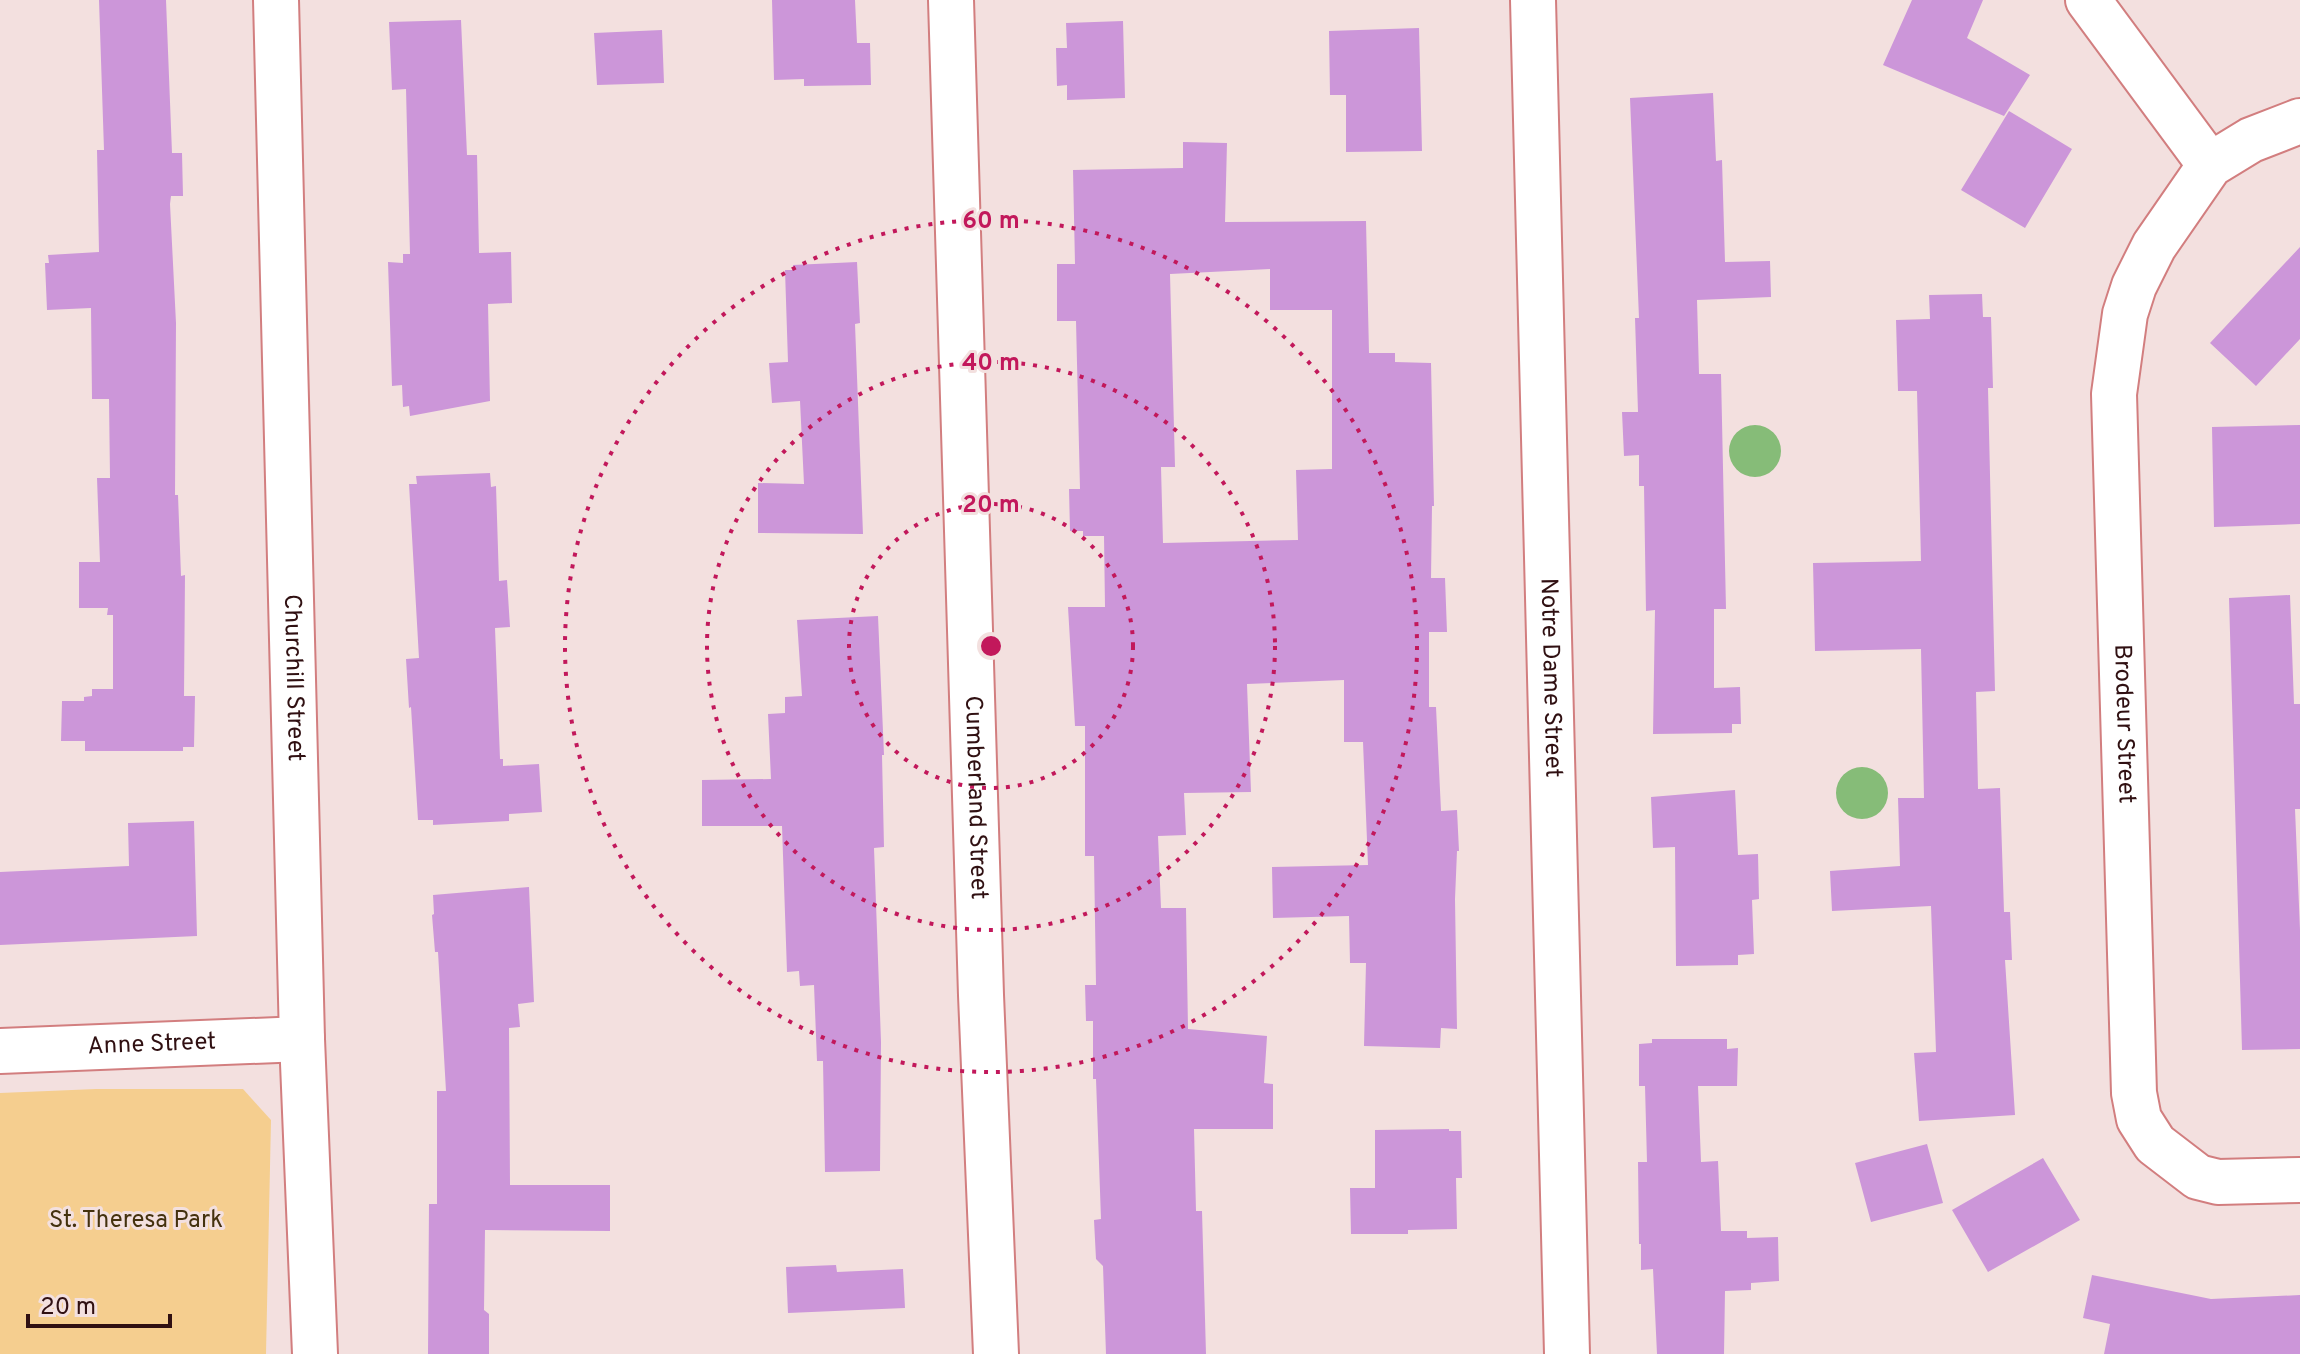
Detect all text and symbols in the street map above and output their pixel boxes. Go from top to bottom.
text: 60 m [962,207,1020,237]
text: 40 m [962,349,1020,379]
text: 20 m [962,491,1020,521]
street label: Notre Dame Street [1533,577,1568,778]
street label: Churchill Street [276,594,310,762]
centre of rings [977,632,1005,660]
street label: Brodeur Street [2106,644,2141,804]
street label: Cumberland Street [957,695,993,900]
street label: Anne Street [87,1027,217,1063]
park label: St. Theresa Park [49,1206,223,1236]
scale bar [28,1278,170,1328]
text: 20 m [40,1293,96,1323]

